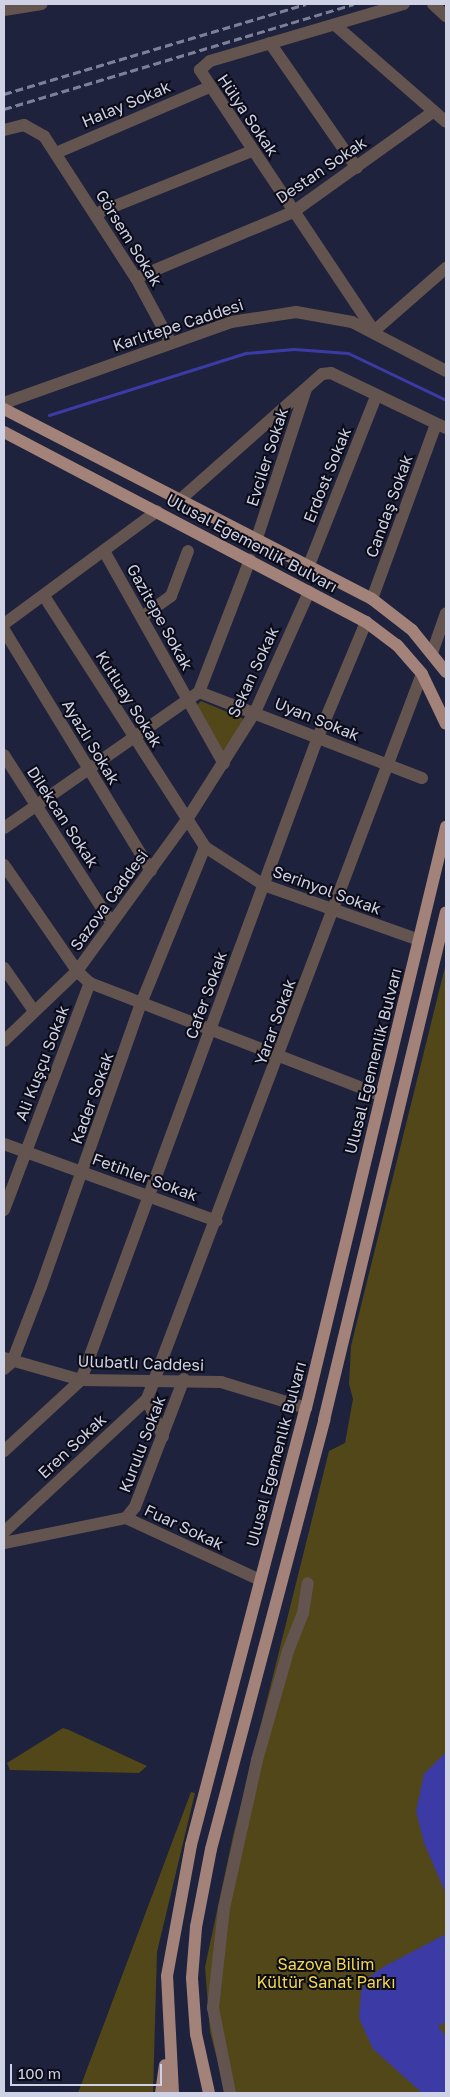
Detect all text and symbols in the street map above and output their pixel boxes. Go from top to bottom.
street label: Hülya Sokak [213,70,283,160]
street label: Halay Sokak [79,77,173,131]
street label: Destan Sokak [272,133,370,207]
street label: Görsem Sokak [92,186,166,290]
street label: Karlıtepe Caddesi [110,295,246,355]
street label: Evciler Sokak [242,405,292,509]
street label: Erdost Sokak [299,425,355,525]
street label: Candaş Sokak [362,452,416,560]
street label: Ulusal Egemenlik Bulvarı [163,490,341,596]
street label: Gazitepe Sokak [123,561,197,673]
street label: Sekan Sokak [224,623,282,721]
street label: Kutluay Sokak [92,647,166,751]
street label: Uyan Sokak [272,693,362,745]
street label: Ayazlı Sokak [58,696,124,788]
street label: Dilekcan Sokak [23,763,103,871]
street label: Sazova Caddesi [66,846,152,954]
street label: Serinyol Sokak [270,862,384,918]
street label: Cafer Sokak [181,949,231,1041]
street label: Ulusal Egemenlik Bulvarı [341,966,405,1156]
street label: Yarar Sokak [251,976,299,1068]
street label: Ali Kuşçu Sokak [11,1003,73,1123]
street label: Kader Sokak [67,1050,117,1146]
street label: Fetihler Sokak [90,1149,200,1205]
street label: Ulubatlı Caddesi [77,1351,205,1375]
street label: Ulusal Egemenlik Bulvarı [242,1359,310,1549]
street label: Kurulu Sokak [115,1393,169,1495]
street label: Eren Sokak [34,1410,110,1482]
street label: Fuar Sokak [141,1500,227,1554]
park label: Sazova Bilim Kültür Sanat Parkı [257,1954,395,1992]
scale bar [12,2054,165,2086]
text: 100 m [18,2064,61,2082]

